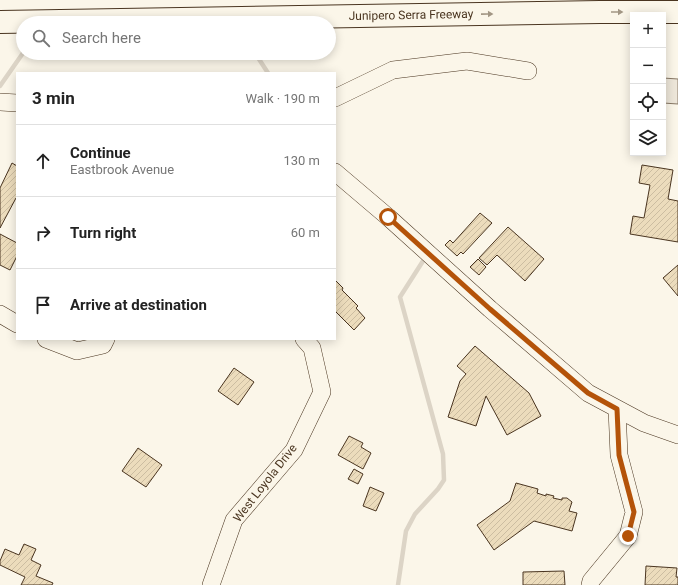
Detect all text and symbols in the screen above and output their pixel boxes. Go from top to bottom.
street label: Junipero Serra Freeway [348,7,474,23]
one-way arrow [611,9,624,15]
one-way arrow [481,11,494,17]
map controls [630,12,666,156]
button: + [630,12,666,48]
search box [16,16,336,60]
icon: search [30,27,52,49]
text: Search here [62,29,141,47]
button: − [630,48,666,84]
button: locate [630,84,666,120]
text: 3 min [32,88,75,108]
text: Walk · 190 m [245,91,320,106]
button: layers [630,120,666,156]
text: Continue [70,144,131,162]
icon: ahead [32,150,54,172]
text: 130 m [283,153,320,168]
text: Eastbrook Avenue [70,162,174,177]
route start [379,208,397,226]
icon: right [32,222,54,244]
text: Turn right [70,224,136,242]
text: 60 m [291,225,320,240]
icon: arrive [32,294,54,316]
text: Arrive at destination [70,296,207,314]
street label: West Loyola Drive [230,441,300,525]
route end [619,527,637,545]

